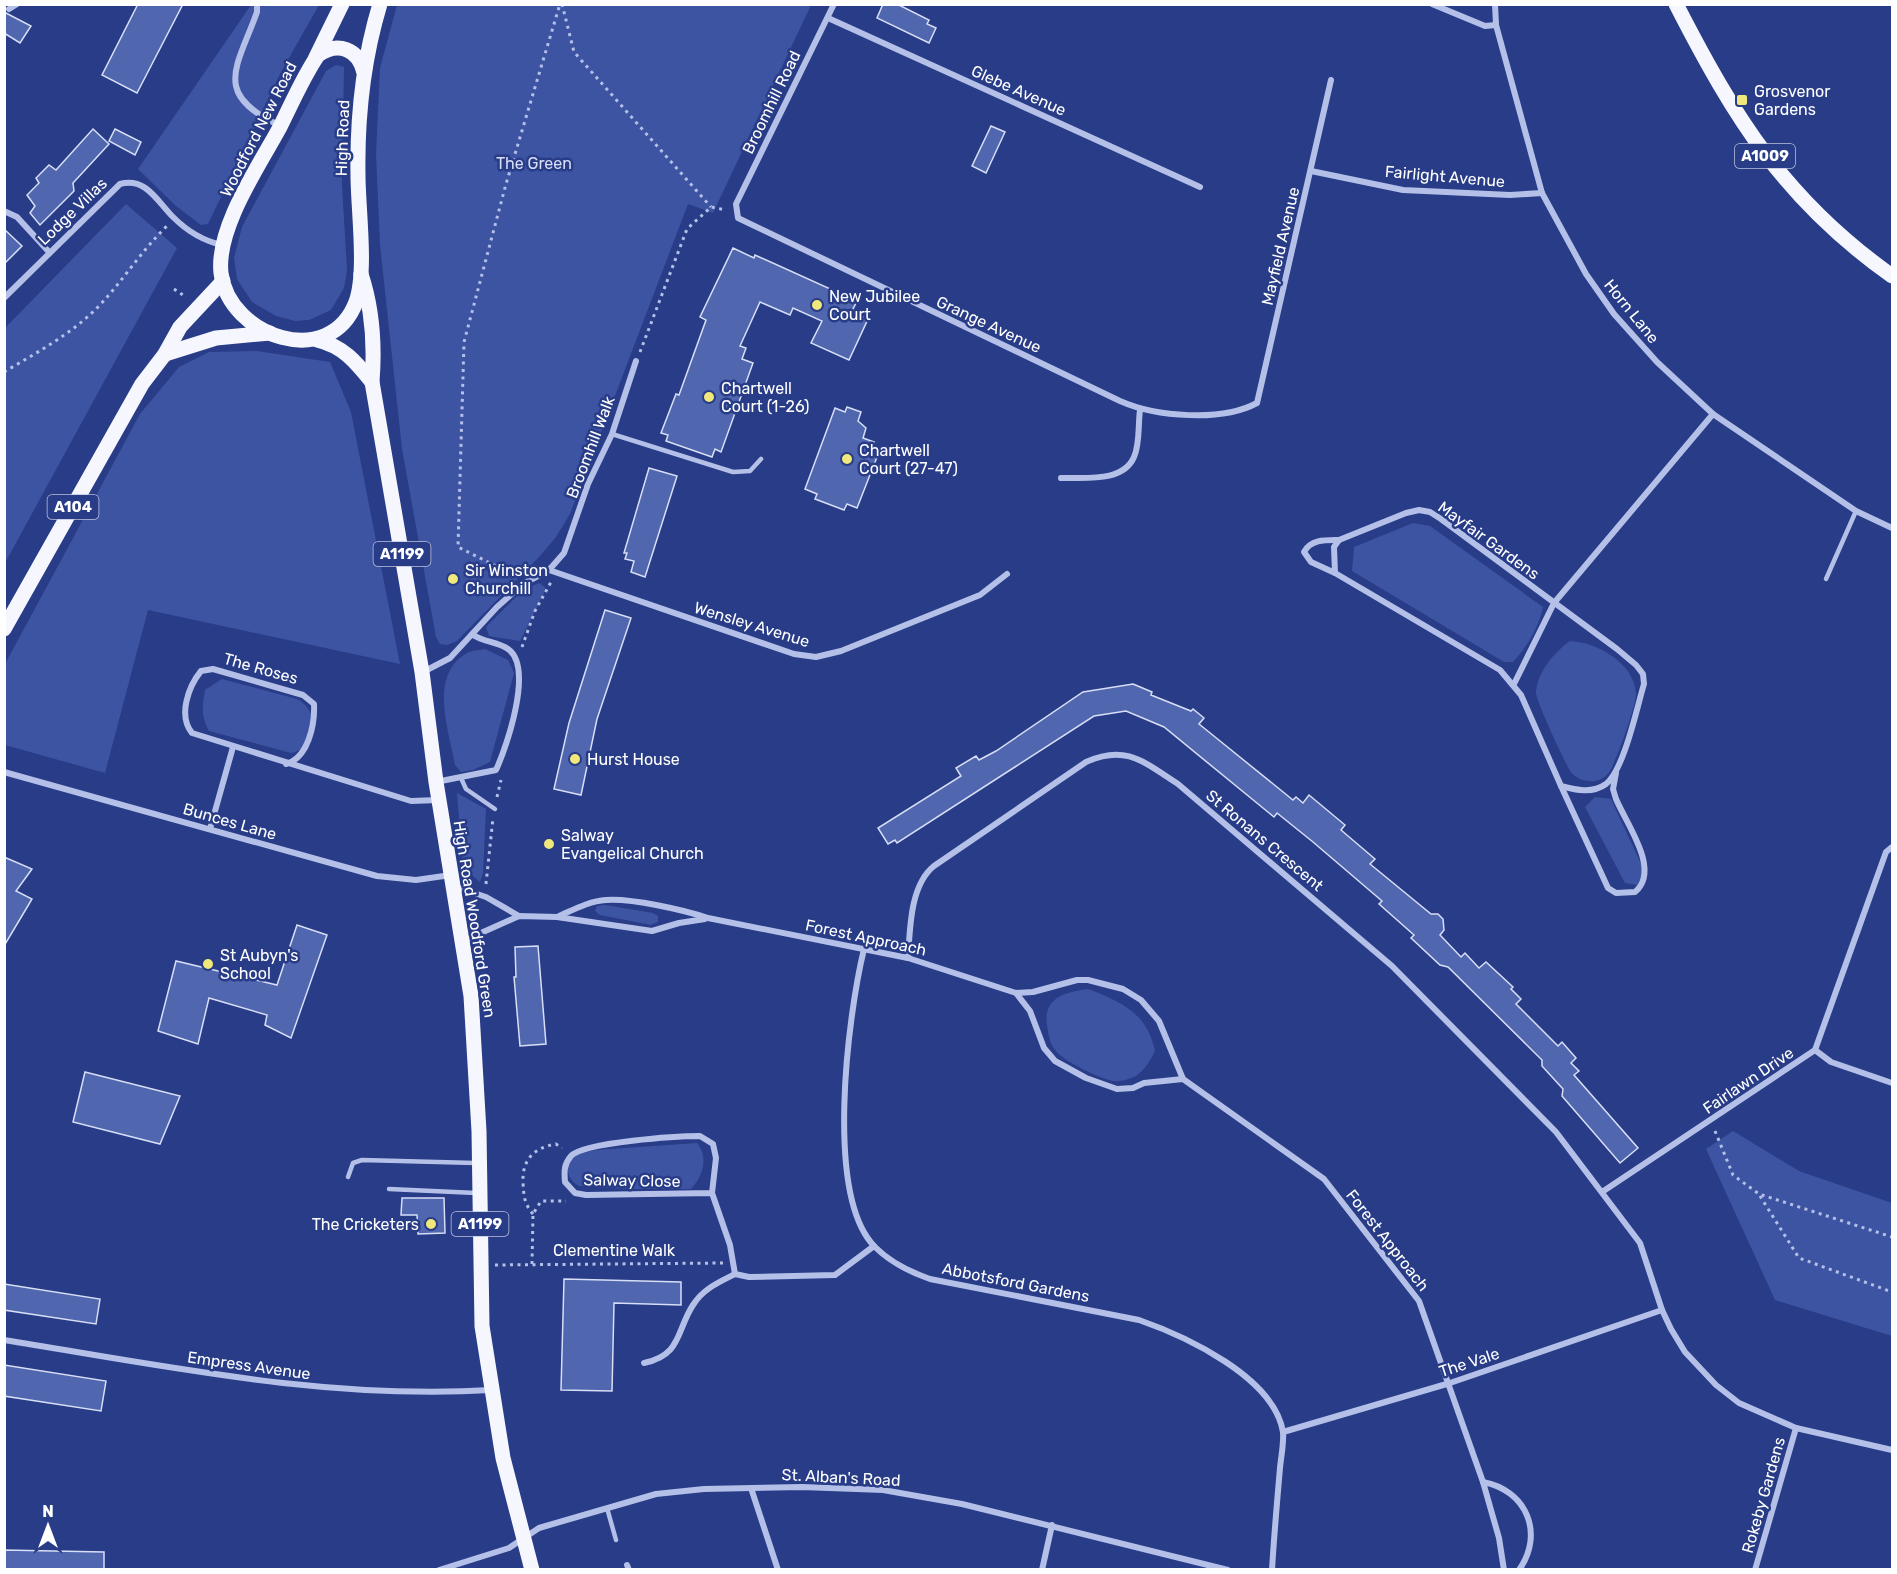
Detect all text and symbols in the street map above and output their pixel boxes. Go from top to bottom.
street label: Broomhill Road [738,48,805,157]
street label: Woodford New Road [216,58,301,200]
street label: Glebe Avenue [968,61,1069,120]
place label: Grosvenor Gardens [1754,82,1830,119]
marker: Grosvenor Gardens [1735,93,1749,107]
street label: High Road [332,99,353,177]
road number: A1009 [1735,144,1795,168]
park label: The Green [496,154,572,173]
street label: Fairlight Avenue [1384,162,1506,191]
street label: Lodge Villas [34,174,111,249]
street label: Mayfield Avenue [1258,185,1303,307]
street label: Horn Lane [1600,275,1663,347]
place label: New Jubilee Court [829,287,920,324]
street label: Grange Avenue [933,292,1044,357]
marker: New Jubilee Court [810,298,824,312]
place label: Chartwell Court (1-26) [721,379,809,416]
marker: Chartwell Court (1-26) [702,390,716,404]
street label: Broomhill Walk [562,393,619,501]
place label: Chartwell Court (27-47) [859,441,958,478]
marker: Chartwell Court (27-47) [840,452,854,466]
road number: A104 [48,495,98,519]
street label: Mayfair Gardens [1434,497,1543,584]
road number: A1199 [374,542,430,566]
place label: Sir Winston Churchill [465,561,548,598]
marker: Sir Winston Churchill [446,572,460,586]
street label: Wensley Avenue [692,598,812,651]
street label: The Roses [222,649,300,688]
place label: Hurst House [587,750,680,769]
marker: Hurst House [568,752,582,766]
street label: St Ronans Crescent [1202,786,1327,895]
street label: Bunces Lane [181,799,279,844]
street label: High Road Woodford Green [450,819,499,1019]
place label: Salway Evangelical Church [561,826,704,863]
marker: Salway Evangelical Church [542,837,556,851]
street label: Forest Approach [804,915,928,960]
place label: St Aubyn's School [220,946,299,983]
marker: St Aubyn's School [201,957,215,971]
street label: Fairlawn Drive [1699,1043,1797,1118]
street label: Salway Close [583,1170,681,1191]
street label: Forest Approach [1342,1186,1433,1295]
road number: A1199 [452,1212,508,1236]
place label: The Cricketers [312,1215,419,1234]
marker: The Cricketers [424,1217,438,1231]
street label: Clementine Walk [553,1241,676,1260]
street label: Abbotsford Gardens [941,1259,1091,1306]
street label: The Vale [1437,1344,1502,1381]
street label: Empress Avenue [186,1347,312,1384]
street label: Rokeby Gardens [1738,1435,1789,1555]
street label: St. Alban's Road [781,1465,901,1490]
north arrow [18,1496,78,1556]
text: N [42,1502,54,1521]

